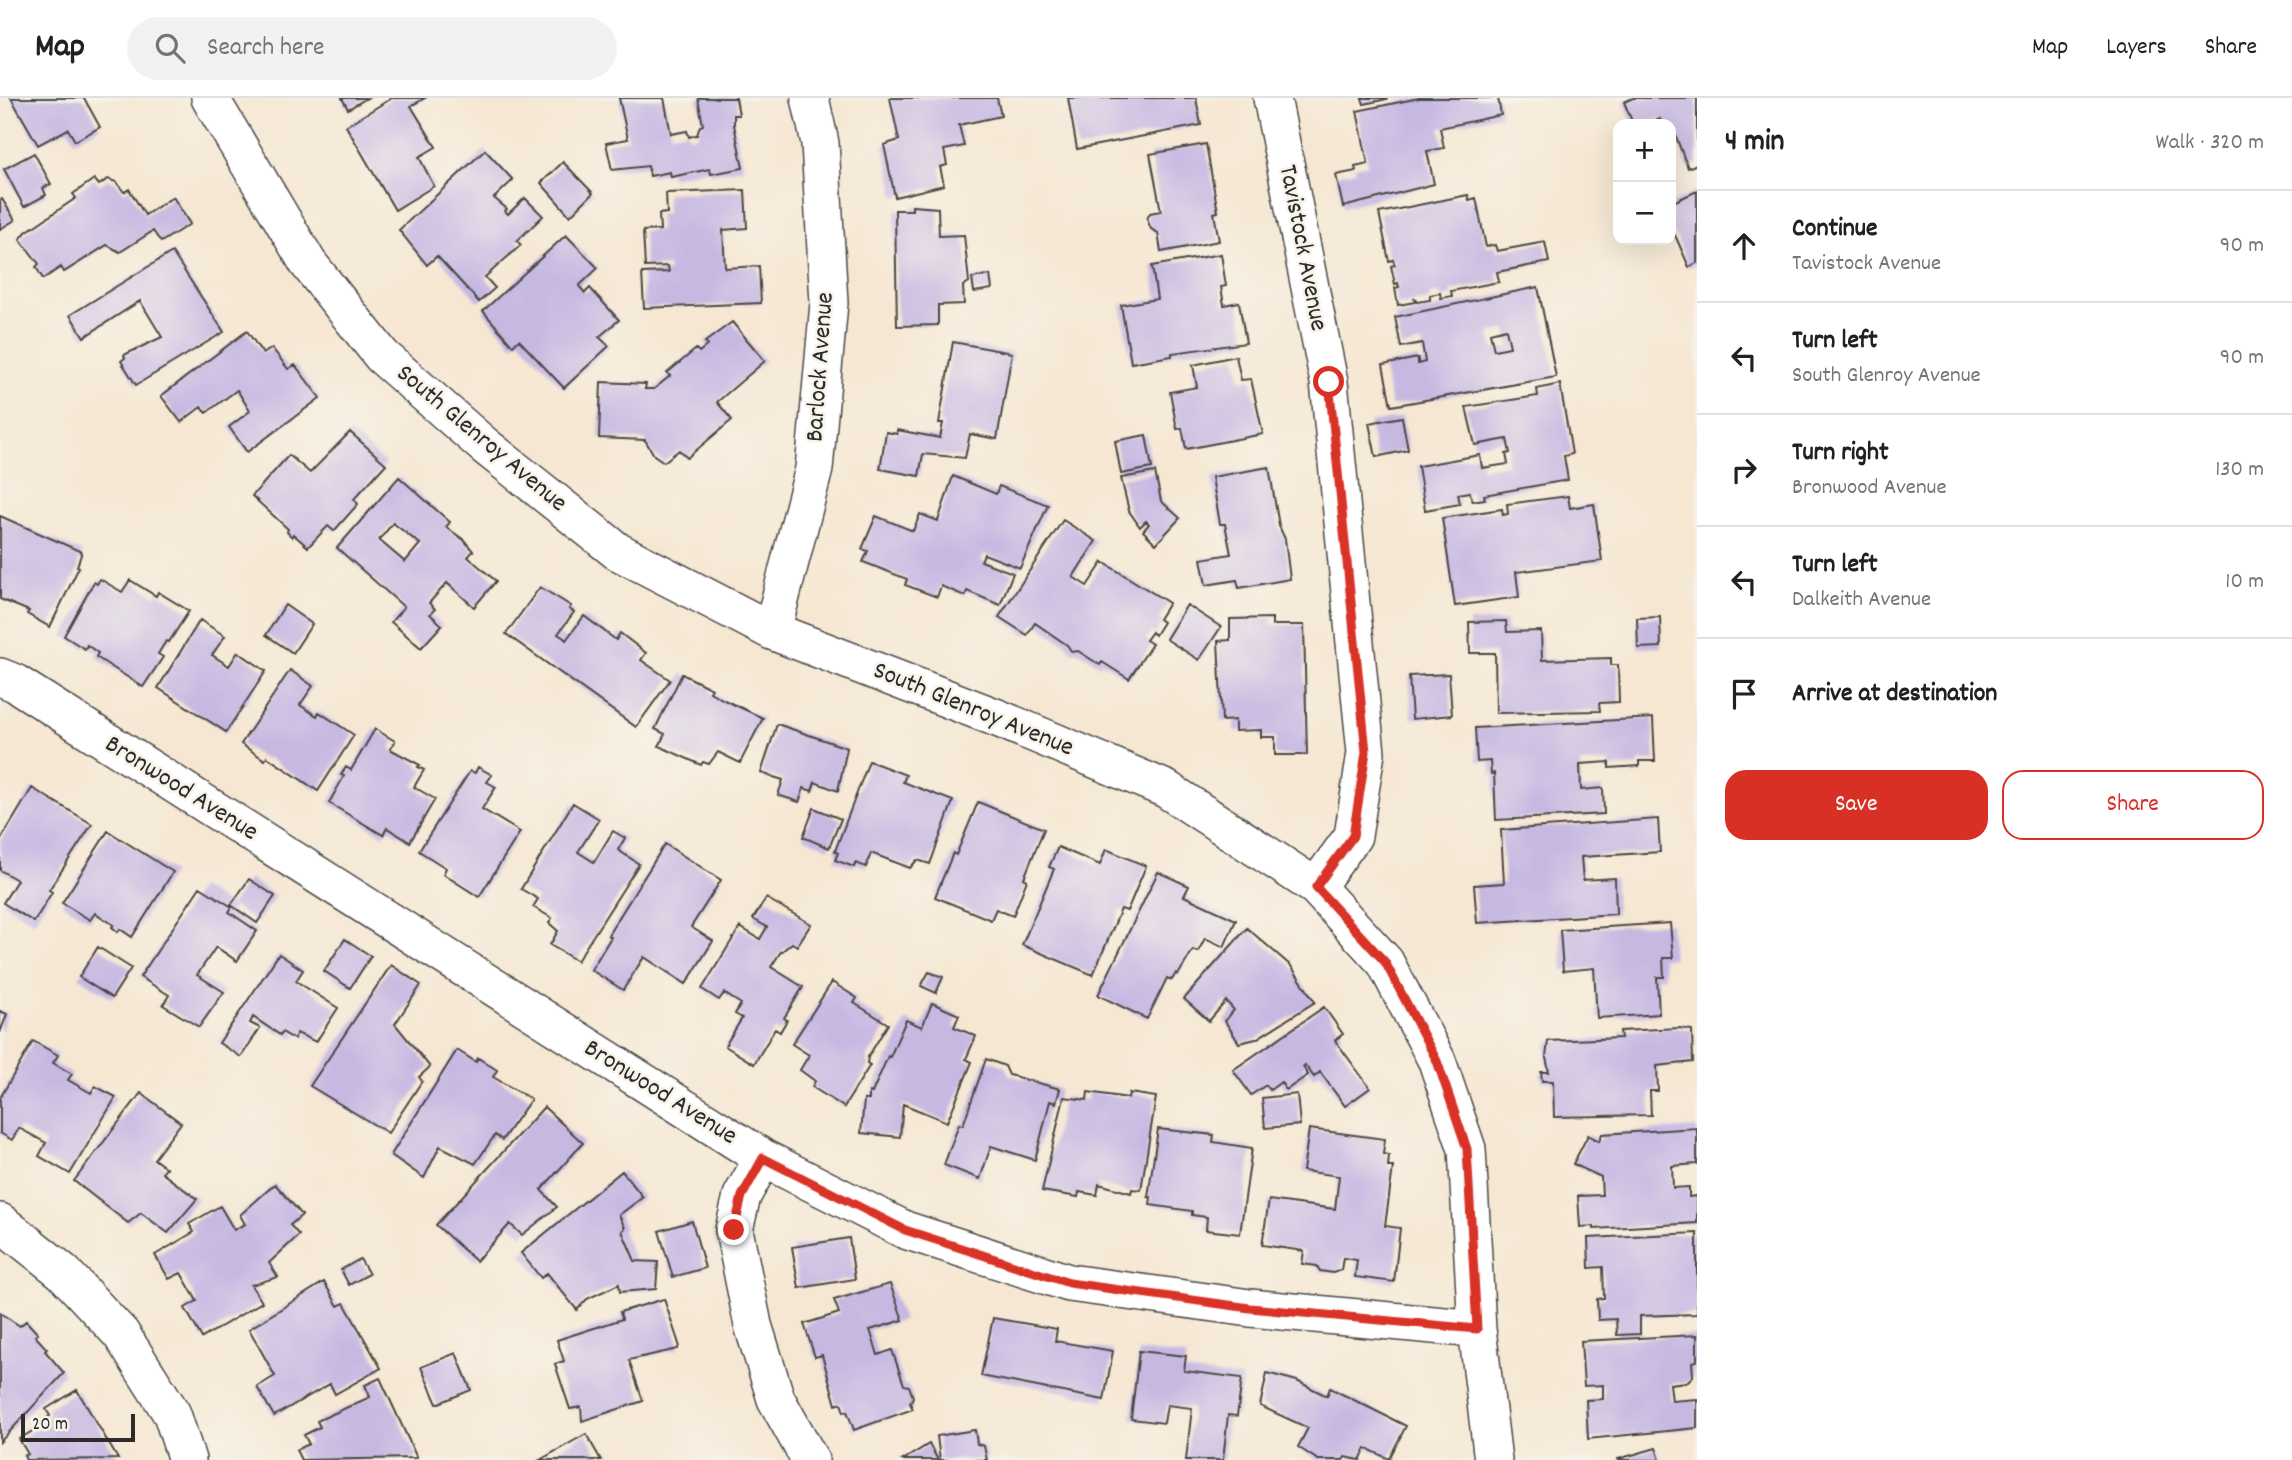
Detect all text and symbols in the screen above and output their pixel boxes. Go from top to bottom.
search box [127,17,617,80]
text: Map [35,25,85,72]
icon: search [151,29,189,67]
text: Search here [207,30,325,67]
text: Map [2032,31,2068,65]
text: Layers [2106,31,2167,65]
text: Share [2205,31,2257,65]
map controls [1613,119,1676,245]
button: + [1613,119,1676,182]
text: 4 min [1725,122,1784,165]
text: Walk · 320 m [2155,127,2264,160]
street label: Tavistock Avenue [1268,162,1336,334]
button: − [1613,182,1676,245]
text: Continue [1792,211,1877,248]
icon: ahead [1725,227,1763,265]
text: 90 m [2220,230,2264,263]
text: Tavistock Avenue [1792,248,1941,281]
street label: Barlock Avenue [797,291,845,443]
text: Turn left [1792,323,1878,360]
icon: left [1725,339,1763,377]
text: 90 m [2220,342,2264,375]
street label: South Glenroy Avenue [387,356,575,522]
text: South Glenroy Avenue [1792,360,1981,393]
route start [1313,366,1344,397]
text: Turn right [1792,435,1889,472]
icon: right [1725,451,1763,489]
text: 130 m [2215,454,2264,487]
text: Bronwood Avenue [1792,472,1947,505]
text: Turn left [1792,547,1878,584]
icon: left [1725,563,1763,601]
text: 10 m [2225,566,2264,599]
text: Dalkeith Avenue [1792,584,1931,617]
street label: South Glenroy Avenue [867,653,1079,767]
icon: arrive [1725,675,1763,713]
text: Arrive at destination [1792,676,1997,713]
street label: Bronwood Avenue [97,727,265,851]
button: Save [1725,770,1988,840]
button: Share [2002,770,2264,840]
street label: Bronwood Avenue [576,1031,744,1155]
route end [718,1214,749,1245]
scale bar [21,1411,135,1443]
text: 20 m [32,1412,68,1439]

